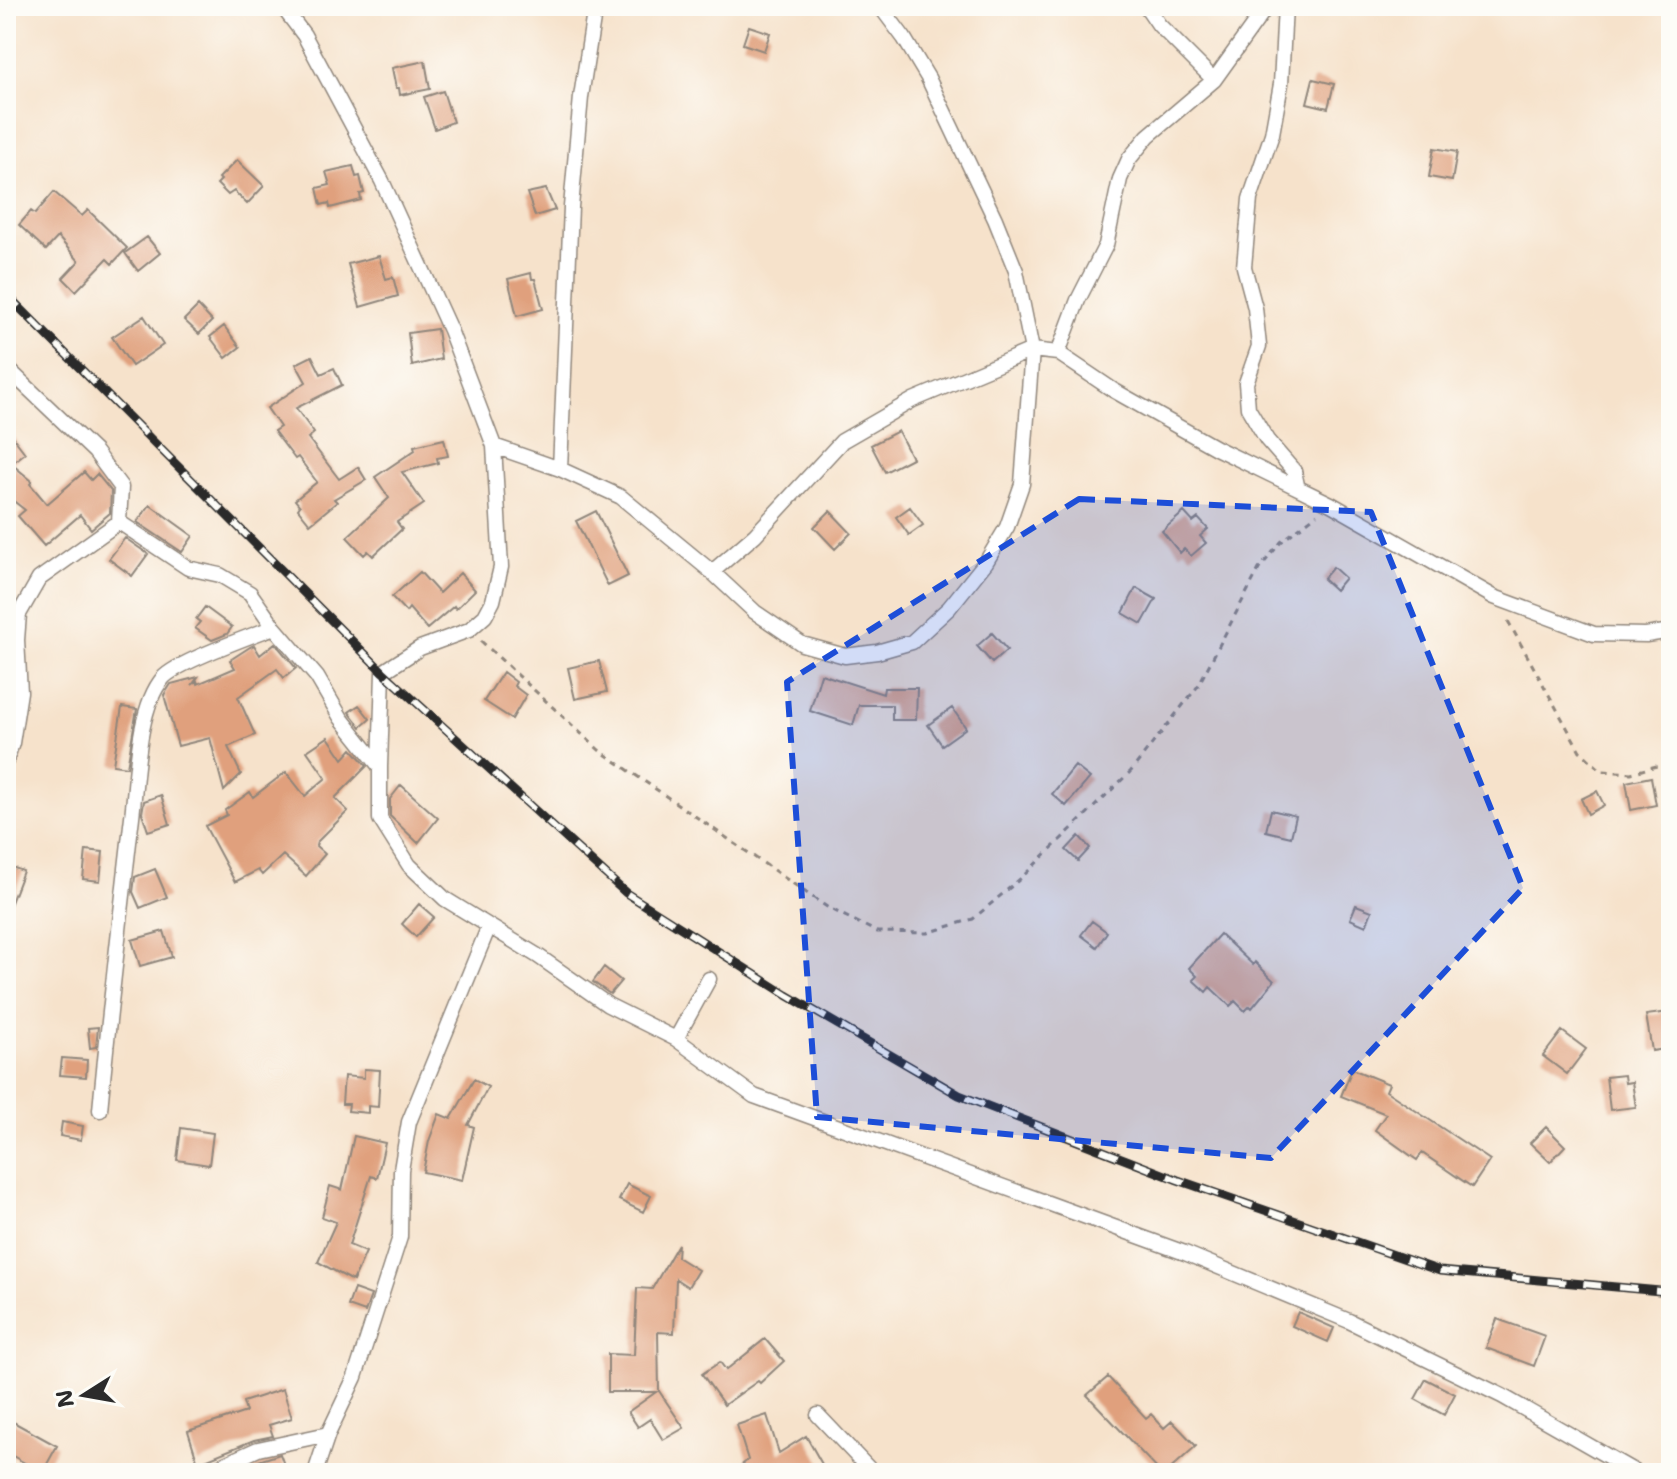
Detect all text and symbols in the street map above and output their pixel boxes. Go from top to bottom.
north arrow [44,1355,124,1435]
text: N [49,1387,81,1410]

